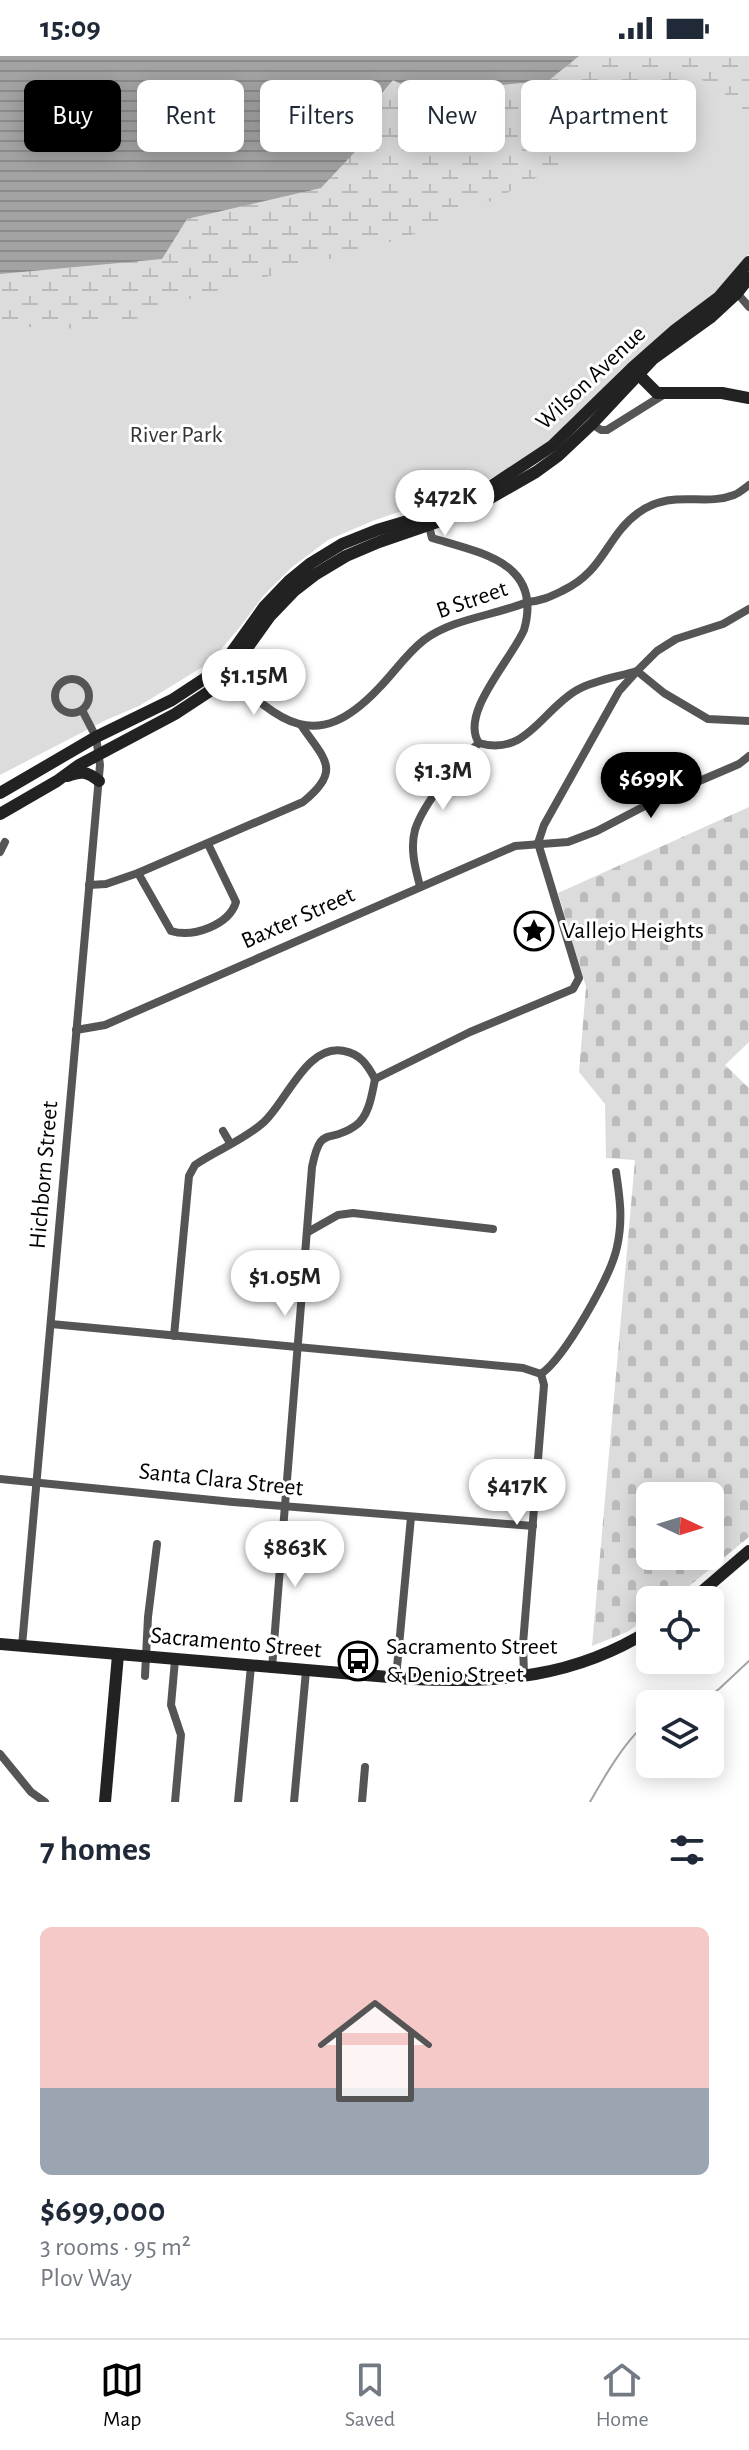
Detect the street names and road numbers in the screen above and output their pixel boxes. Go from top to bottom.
street label: Wilson Avenue [532,322,650,434]
street label: B Street [433,577,511,623]
street label: Baxter Street [238,882,358,954]
street label: Hichborn Street [26,1100,62,1250]
street label: Santa Clara Street [138,1459,305,1501]
street label: Sacramento Street [150,1624,323,1662]

